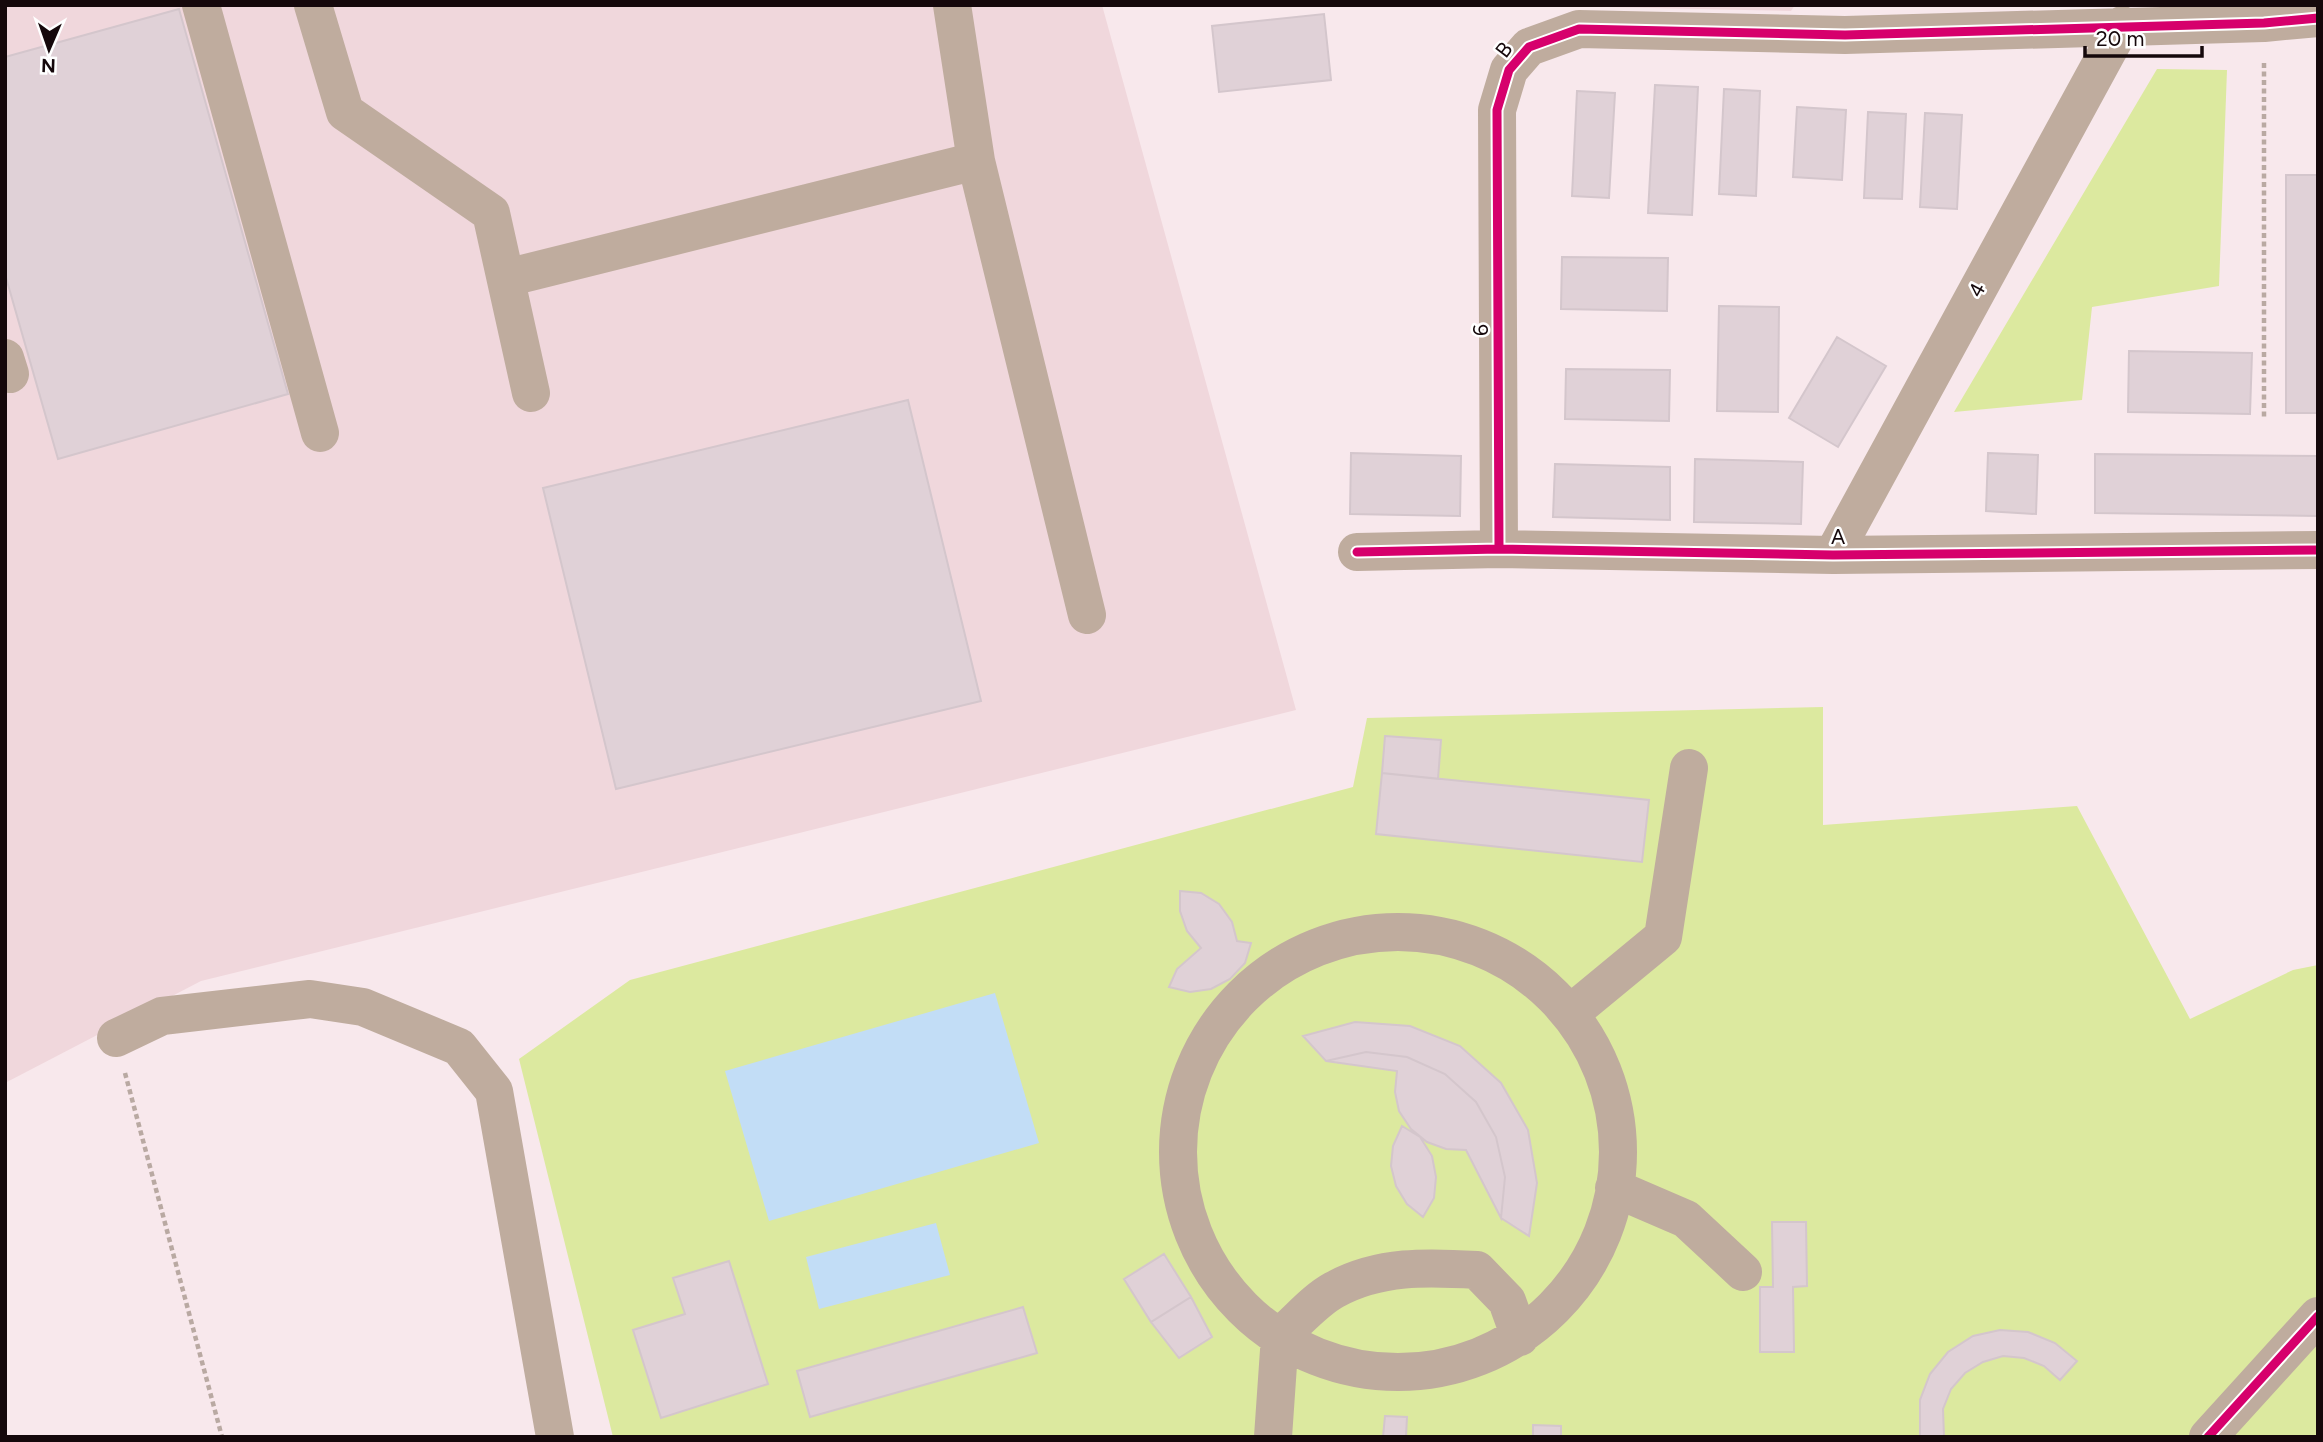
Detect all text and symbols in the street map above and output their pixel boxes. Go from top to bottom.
north arrow [14,14,84,84]
scale bar [2085,14,2202,58]
text: 20 m [2096,26,2144,51]
street label: B [1490,37,1517,62]
text: N [41,54,56,77]
street label: 4 [1962,278,1991,302]
street label: 6 [1468,324,1493,336]
street label: A [1831,524,1845,549]

